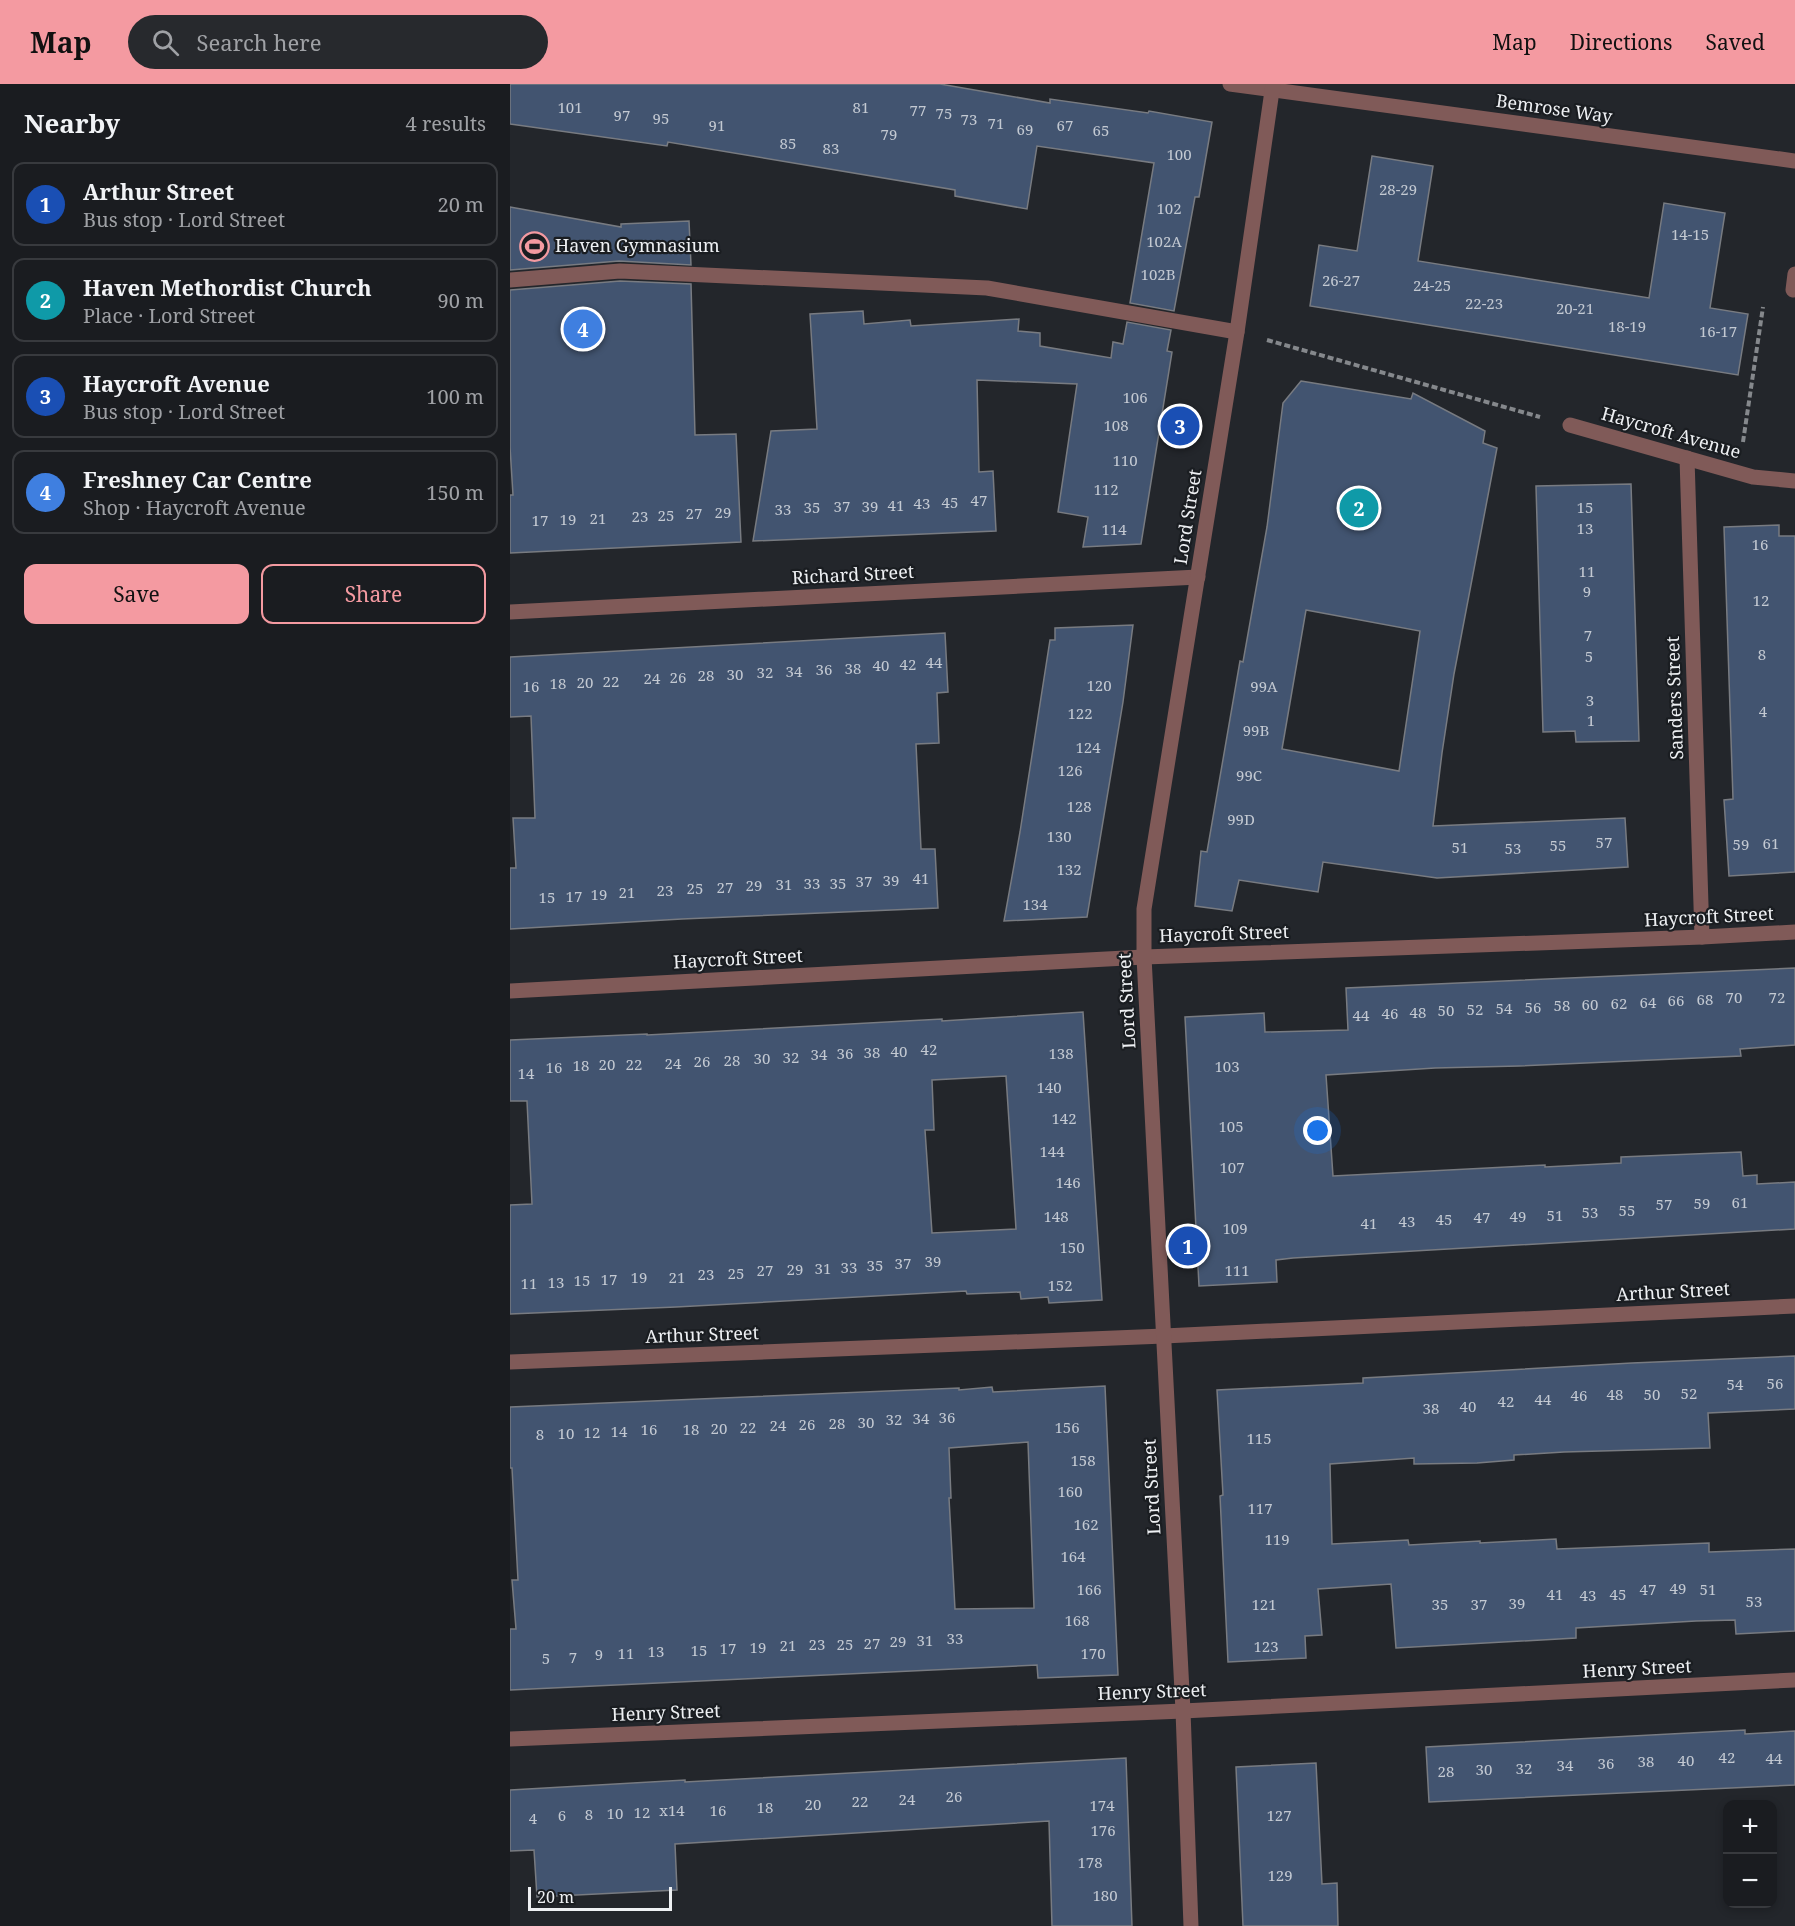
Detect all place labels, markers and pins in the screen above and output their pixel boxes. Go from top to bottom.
sports icon: Haven Gymnasium [518,230,550,262]
place label: Haven Gymnasium [555,233,720,257]
pin: 4 [564,306,602,352]
pin: 3 [1160,404,1200,448]
pin: 2 [1340,486,1378,530]
pin: 1 [1168,1224,1208,1268]

